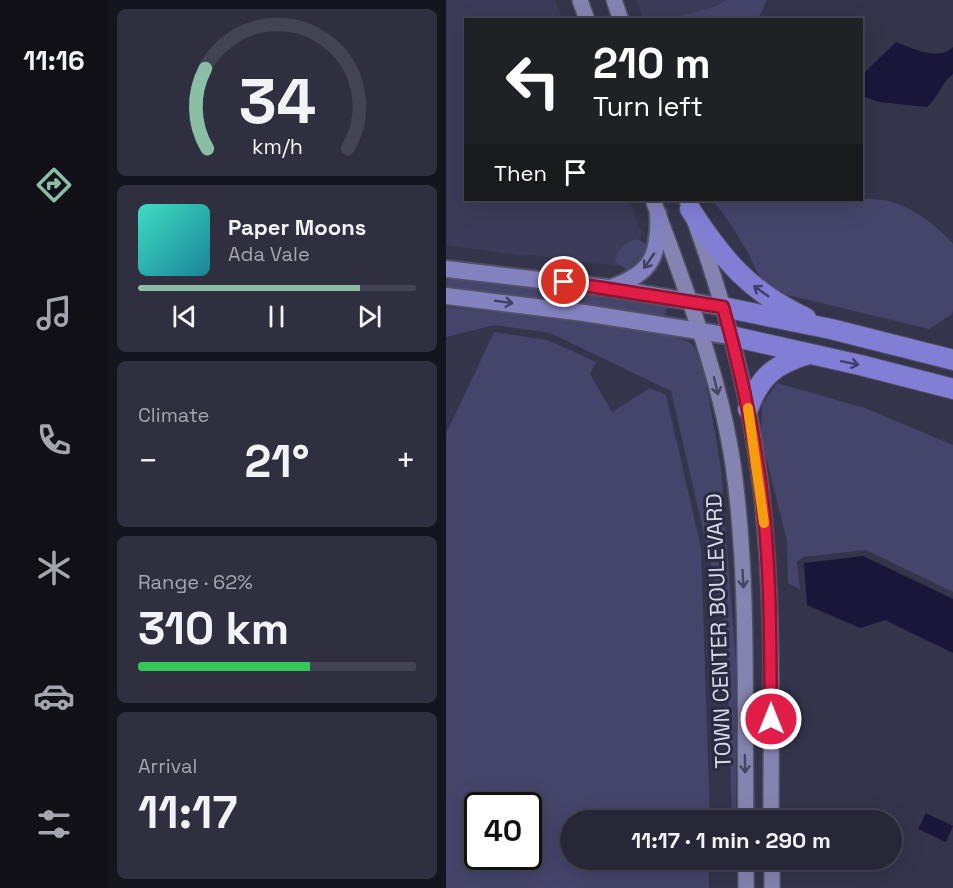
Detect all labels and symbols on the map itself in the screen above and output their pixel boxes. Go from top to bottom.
one-way arrow [643,253,655,269]
pin [538,256,589,307]
one-way arrow [754,285,770,298]
one-way arrow [494,297,514,308]
one-way arrow [840,358,859,369]
one-way arrow [711,376,722,395]
street label: TOWN CENTER BOULEVARD [699,493,737,769]
one-way arrow [737,568,748,588]
position arrow [739,687,803,751]
one-way arrow [739,753,751,773]
speed limit sign: 40 [464,792,542,870]

